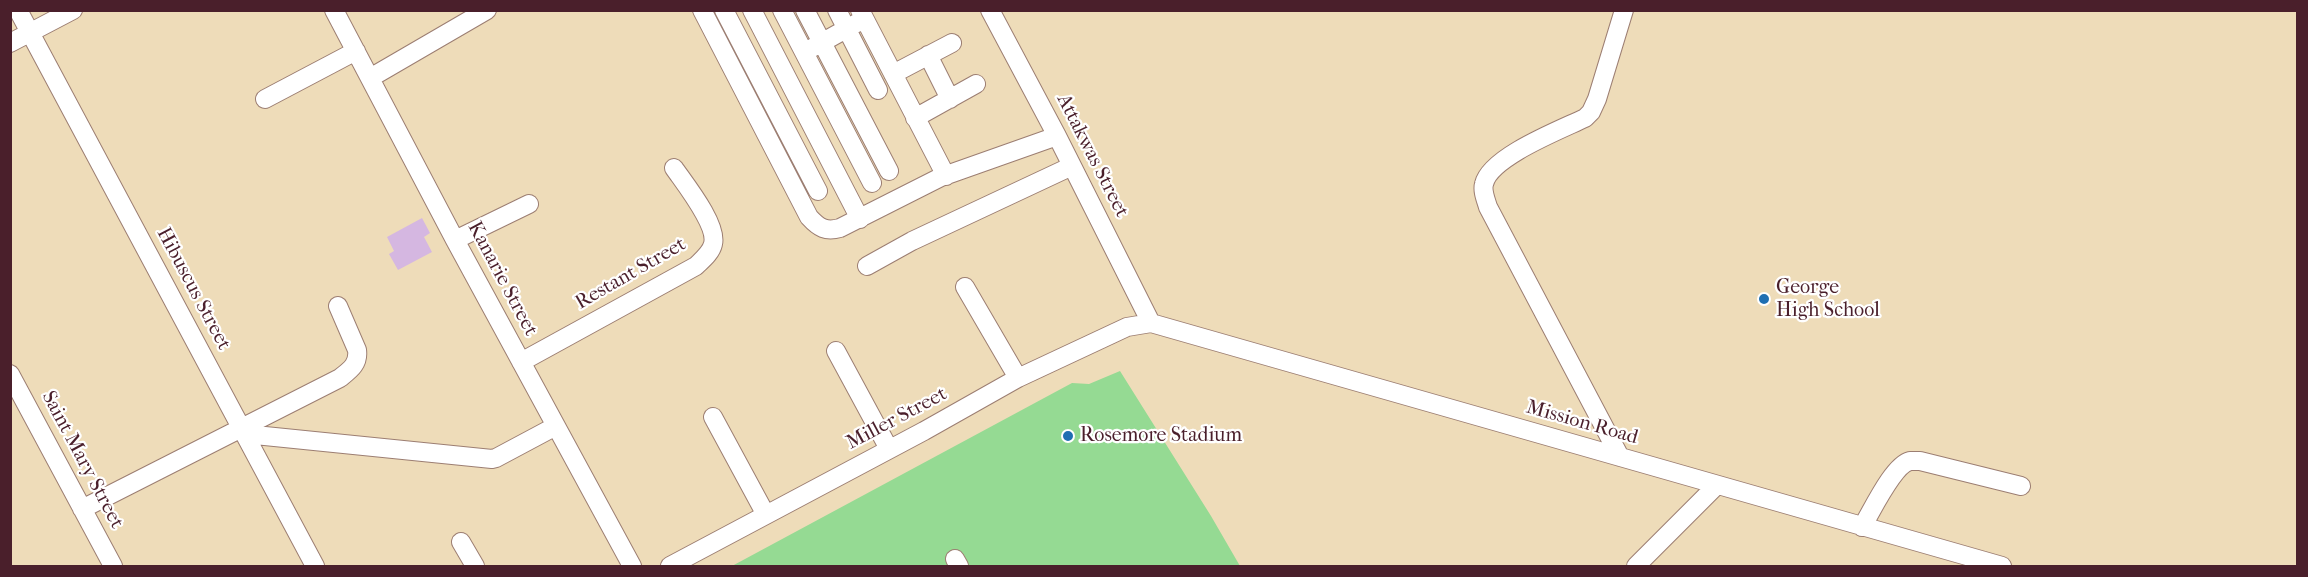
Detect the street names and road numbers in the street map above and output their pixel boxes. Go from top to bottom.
street label: Attakwas Street [1051,90,1133,222]
street label: Kanarie Street [462,218,542,340]
street label: Hibuscus Street [151,224,235,354]
street label: Restant Street [571,233,691,315]
street label: Miller Street [843,382,951,456]
street label: Saint Mary Street [36,387,128,533]
street label: Mission Road [1523,396,1641,450]

